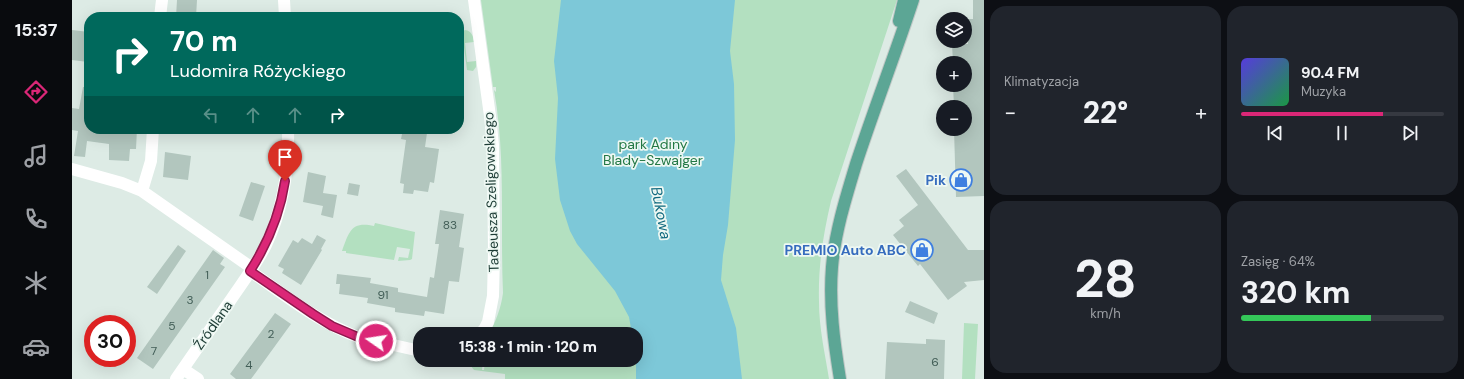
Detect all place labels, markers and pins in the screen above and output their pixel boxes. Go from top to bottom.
pin [268,140,302,181]
shop icon: Pik [948,167,974,193]
place label: Pik [925,171,946,189]
shop icon: PREMIO Auto ABC [909,237,935,263]
place label: PREMIO Auto ABC [785,241,906,259]

